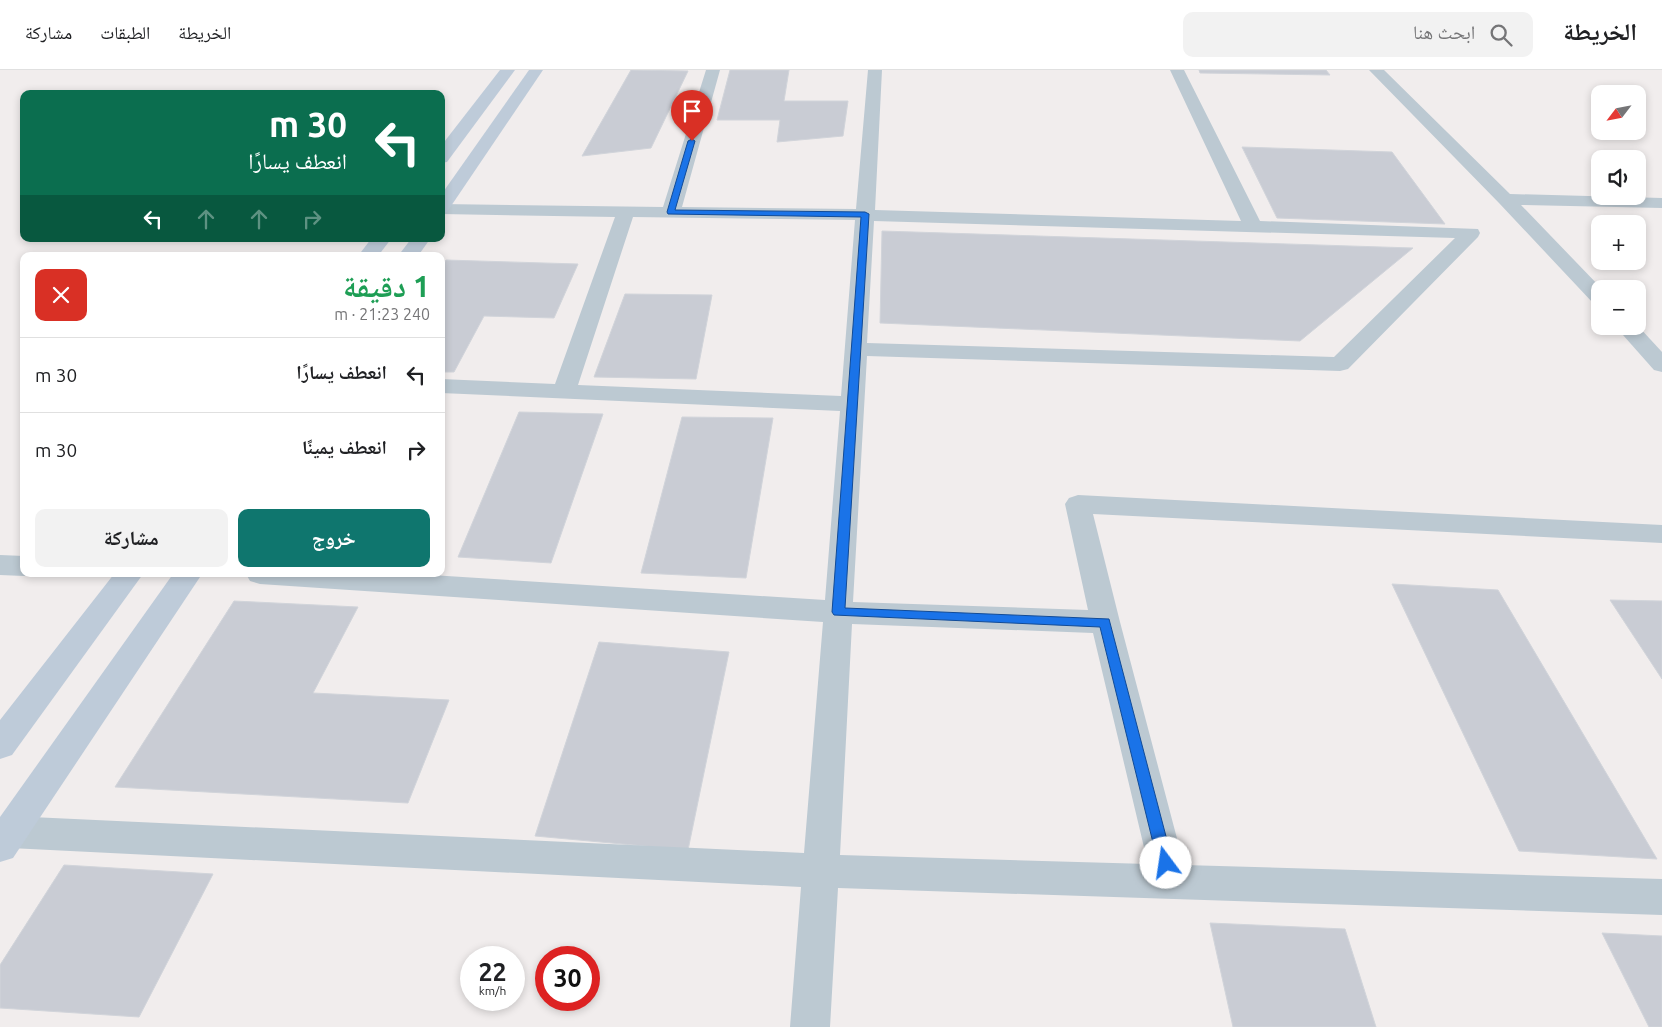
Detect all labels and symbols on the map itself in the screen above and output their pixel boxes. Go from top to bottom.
north arrow [1591,85,1646,140]
pin [671,90,713,141]
position arrow [1139,836,1191,888]
speed limit sign: 30 [535,946,600,1011]

